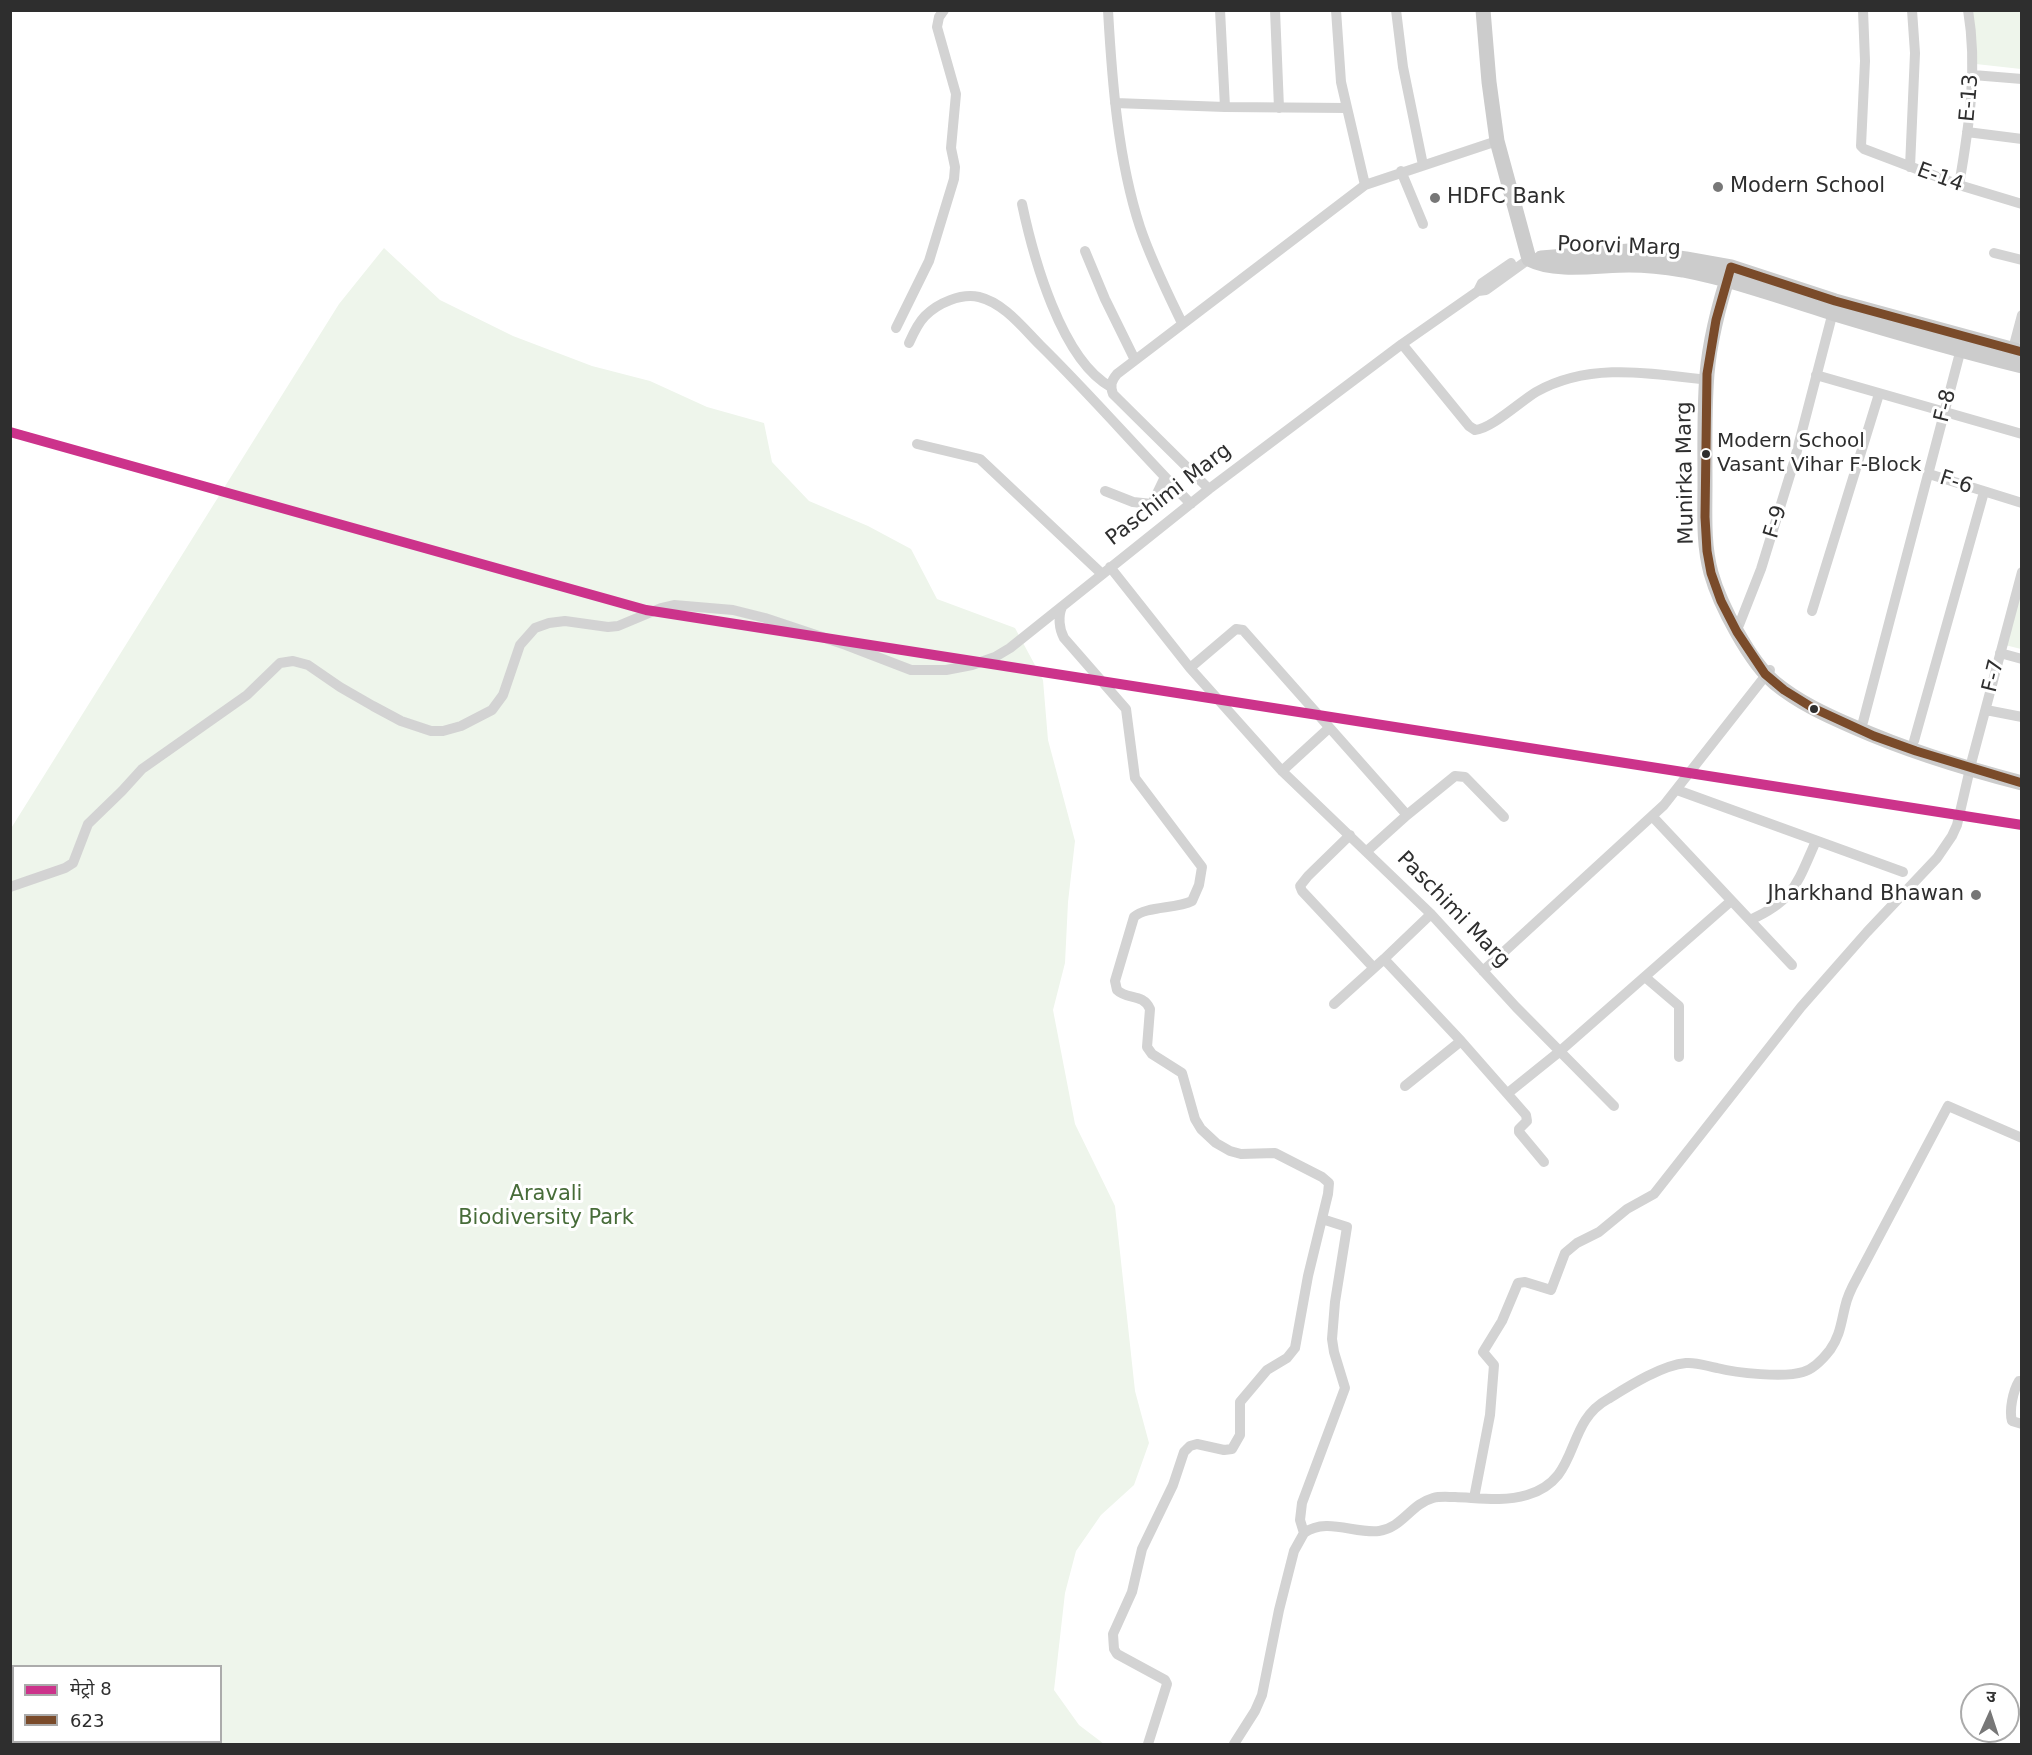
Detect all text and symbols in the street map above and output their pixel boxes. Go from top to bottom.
street label: E-13 [1955,73,1985,123]
street label: E-14 [1913,158,1967,198]
place label: Modern School [1730,174,1885,200]
marker: Modern School [1711,180,1725,194]
place label: HDFC Bank [1447,185,1565,211]
marker: HDFC Bank [1428,191,1442,205]
street label: Poorvi Marg [1557,232,1681,262]
street label: F-8 [1930,387,1962,425]
street label: Munirka Marg [1672,401,1700,545]
place label: Modern School Vasant Vihar F-Block [1717,430,1921,477]
street label: Paschimi Marg [1101,438,1237,552]
marker: Modern School Vasant Vihar F-Block [1700,448,1712,460]
street label: F-6 [1936,466,1976,500]
street label: F-9 [1759,503,1793,541]
street label: F-7 [1978,657,2010,695]
unlabelled marker [1808,703,1820,715]
street label: Paschimi Marg [1391,847,1515,973]
place label: Jharkhand Bhawan [1767,882,1964,908]
marker: Jharkhand Bhawan [1969,888,1983,902]
park label: Aravali Biodiversity Park [458,1182,634,1232]
legend [12,1665,222,1743]
text: मेट्रो 8 [70,1678,112,1699]
north arrow [1960,1683,2020,1743]
text: उ [1986,1687,1996,1706]
text: 623 [70,1710,104,1731]

